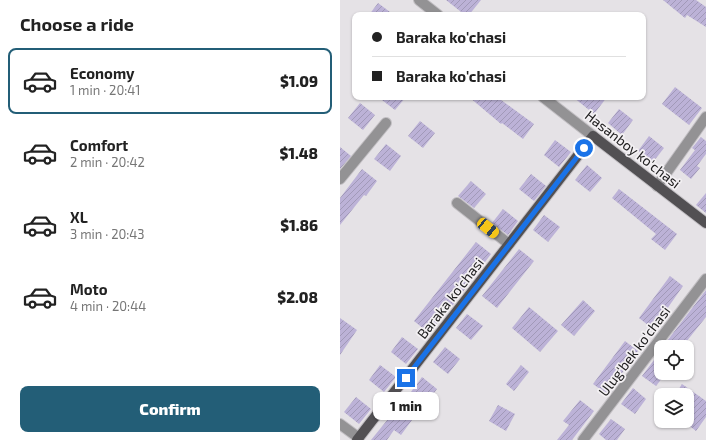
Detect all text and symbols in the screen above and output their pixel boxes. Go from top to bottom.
text: Choose a ride [20,13,134,35]
text: Baraka ko'chasi [396,28,506,46]
icon: car [22,63,58,99]
text: Economy [70,64,135,82]
text: Baraka ko'chasi [396,67,506,85]
text: $1.09 [280,72,318,90]
text: 1 min · 20:41 [70,82,141,98]
street label: Hasanboy ko'chasi [582,106,684,192]
icon: car [22,135,58,171]
text: Comfort [70,136,128,154]
route start [575,139,593,157]
text: $1.48 [279,144,318,162]
text: 2 min · 20:42 [70,154,145,170]
icon: car [22,207,58,243]
text: XL [70,208,88,226]
text: $1.86 [280,216,318,234]
car [475,216,501,240]
text: 3 min · 20:43 [70,226,145,242]
street label: Baraka ko'chasi [413,254,487,342]
icon: car [22,279,58,315]
text: Moto [70,280,108,298]
text: $2.08 [277,288,318,306]
text: 4 min · 20:44 [70,298,146,314]
street label: Ulug'bek ko'chasi [595,303,673,399]
map controls [654,340,694,428]
button: locate [654,340,694,380]
route end [397,369,415,387]
button: Confirm [20,386,320,432]
button: layers [654,388,694,428]
callout: 1 min [373,392,439,420]
text: 1 min [390,398,422,414]

